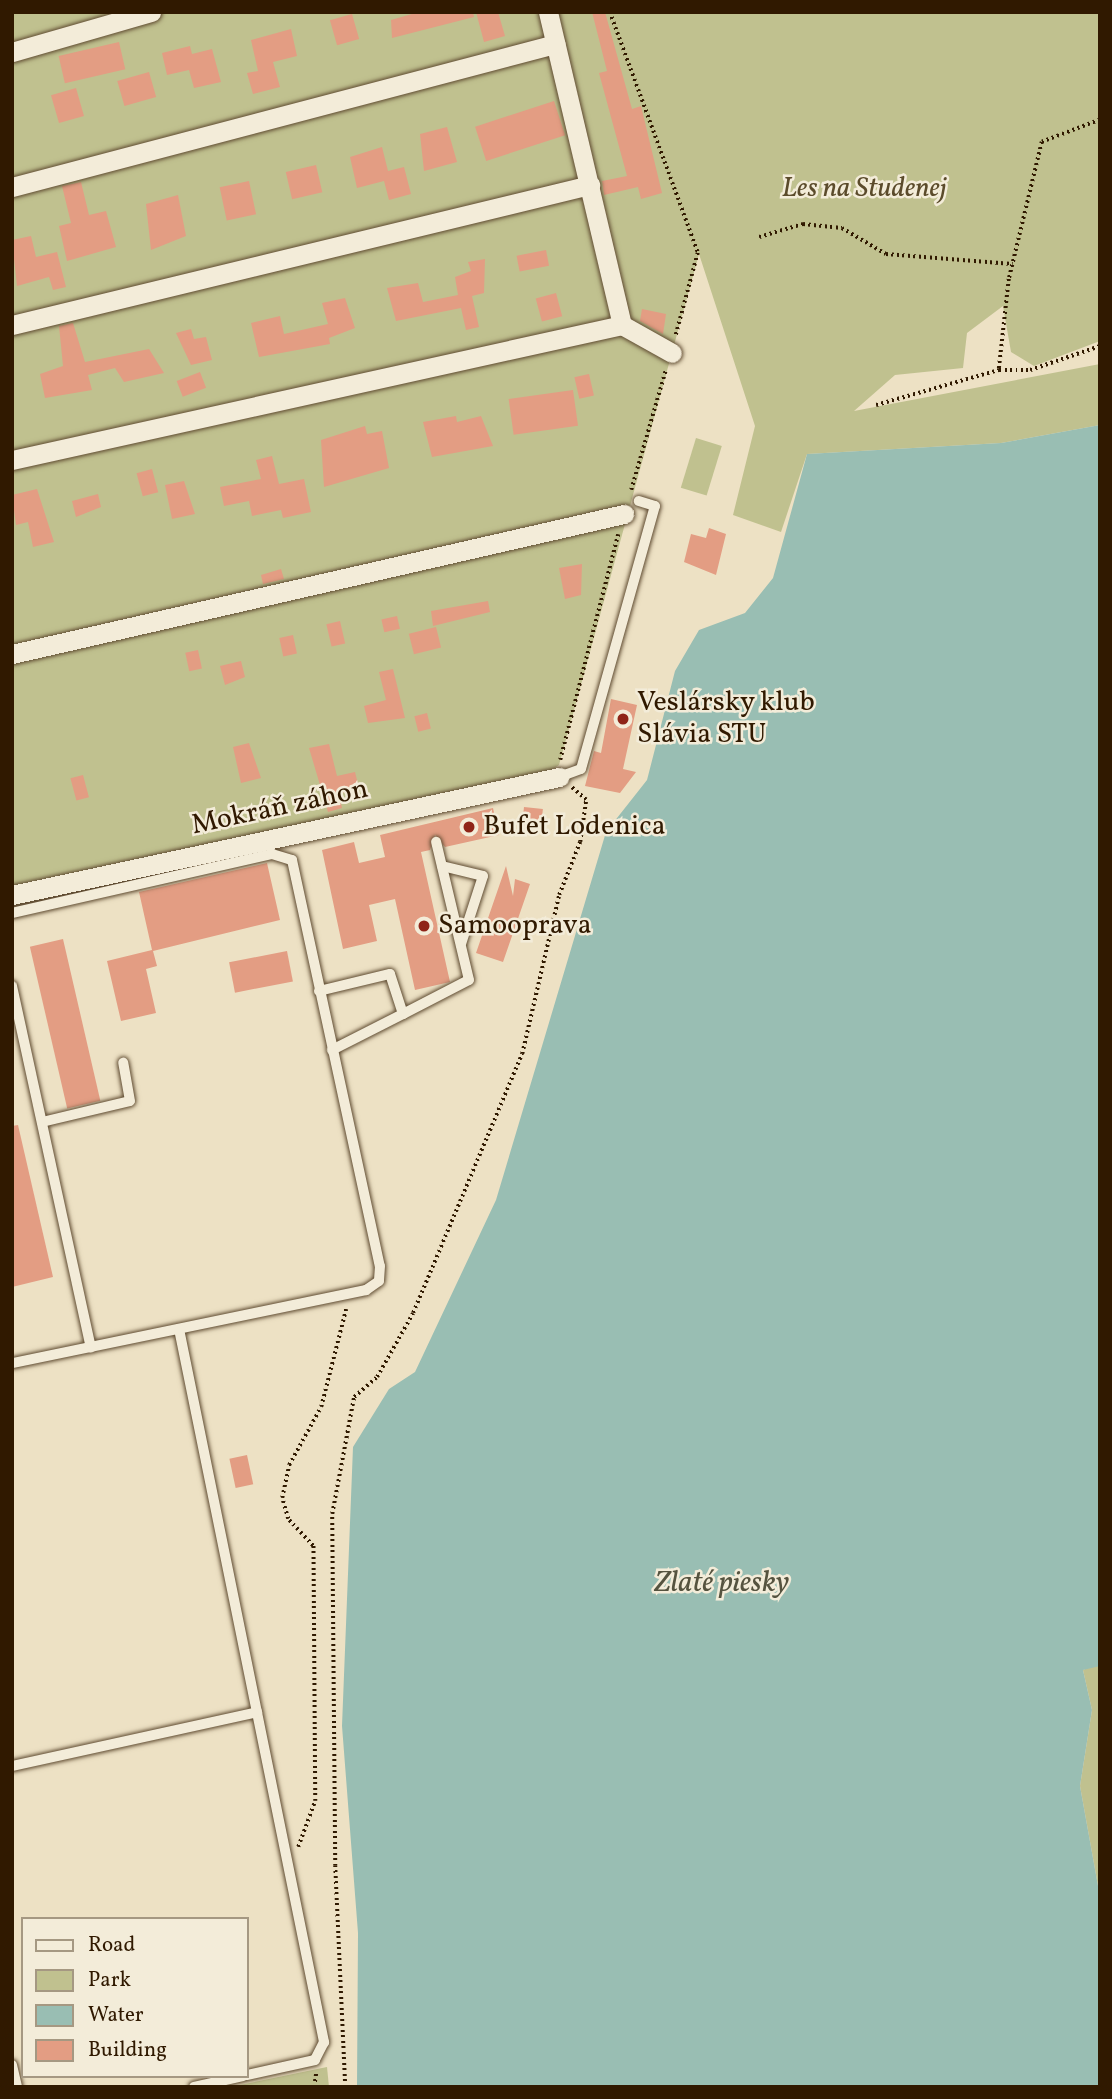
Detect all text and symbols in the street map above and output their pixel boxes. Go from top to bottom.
park label: Les na Studenej [782,172,946,206]
place label: Veslársky klub Slávia STU [637,686,816,752]
marker: Veslársky klub Slávia STU [615,711,631,727]
street label: Mokráň záhon [189,773,371,843]
place label: Bufet Lodenica [483,810,666,844]
marker: Bufet Lodenica [461,819,477,835]
place label: Samooprava [438,909,592,943]
marker: Samooprava [416,918,432,934]
water label: Zlaté piesky [655,1565,789,1601]
legend [21,1917,248,2078]
text: Road [88,1931,135,1960]
text: Park [88,1966,131,1995]
text: Water [88,2001,144,2030]
text: Building [88,2036,167,2065]

